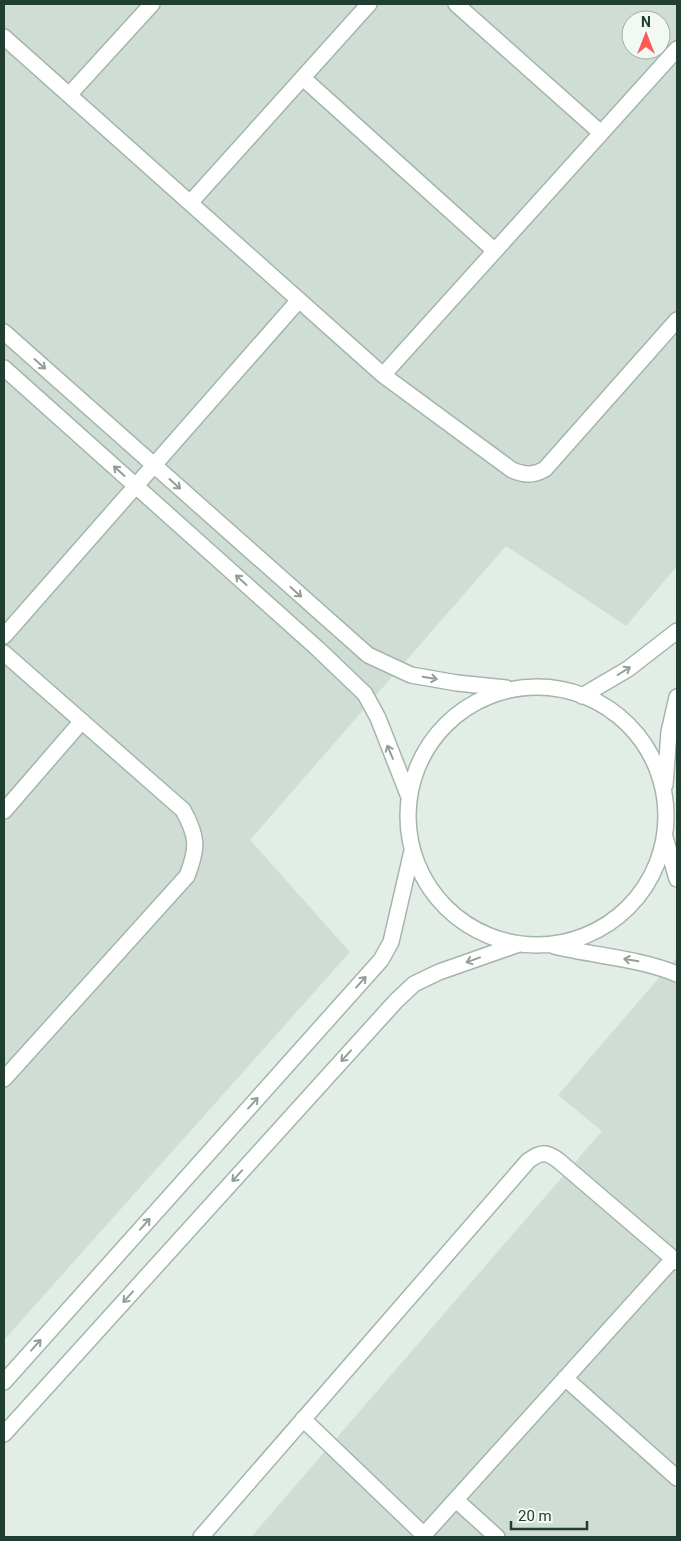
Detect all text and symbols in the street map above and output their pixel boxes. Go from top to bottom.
north arrow [621,10,671,60]
text: N [641,14,651,30]
one-way arrow [34,358,47,370]
one-way arrow [113,466,126,477]
one-way arrow [168,478,181,490]
one-way arrow [234,574,247,585]
one-way arrow [290,586,303,597]
one-way arrow [617,666,631,676]
one-way arrow [421,674,437,684]
one-way arrow [384,745,394,760]
one-way arrow [623,955,639,965]
one-way arrow [465,956,481,965]
one-way arrow [355,975,367,988]
one-way arrow [340,1050,352,1063]
one-way arrow [247,1097,259,1110]
one-way arrow [231,1170,243,1183]
one-way arrow [139,1218,150,1231]
one-way arrow [122,1290,134,1303]
one-way arrow [30,1339,42,1352]
scale bar [511,1498,587,1530]
text: 20 m [518,1507,552,1525]

